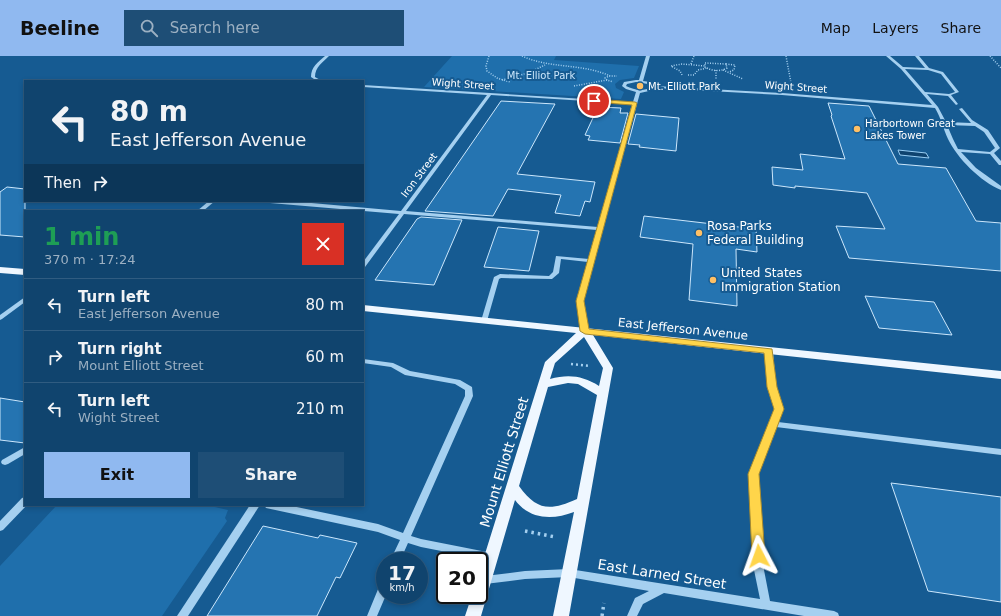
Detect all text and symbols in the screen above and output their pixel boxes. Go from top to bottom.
search box [124,10,404,46]
text: Beeline [20,17,100,39]
icon: search [138,17,160,39]
text: Search here [170,19,260,37]
text: Map [821,20,850,36]
text: Layers [872,20,919,36]
text: Share [941,20,981,36]
park label: Mt. Elliot Park [507,70,575,81]
street label: Wight Street [431,76,495,92]
street label: Wight Street [764,79,828,95]
marker: Mt. Elliott Park [635,81,645,91]
place label: Mt. Elliott Park [648,81,721,92]
pin [577,84,611,118]
icon: arrive [583,90,605,112]
text: 80 m [110,95,188,128]
icon: left [44,96,96,148]
place label: Harbortown Great Lakes Tower [865,118,955,141]
marker: Harbortown Great Lakes Tower [852,124,862,134]
text: East Jefferson Avenue [110,129,306,150]
street label: Iron Street [399,151,439,199]
icon: right [89,172,111,194]
text: Then [44,174,81,192]
place label: Rosa Parks Federal Building [707,219,804,247]
text: 1 min [44,223,119,251]
button: close [302,223,344,265]
marker: Rosa Parks Federal Building [694,228,704,238]
text: 370 m · 17:24 [44,252,135,267]
place label: United States Immigration Station [721,266,841,294]
marker: United States Immigration Station [708,275,718,285]
text: Turn left [78,288,150,306]
icon: left [44,294,66,316]
text: 80 m [306,296,344,314]
text: East Jefferson Avenue [78,306,220,321]
street label: East Jefferson Avenue [617,315,749,343]
text: Turn right [78,340,162,358]
icon: right [44,346,66,368]
text: 60 m [306,348,344,366]
text: Mount Elliott Street [78,358,204,373]
text: Turn left [78,392,150,410]
street label: Mount Elliott Street [477,394,532,529]
icon: left [44,398,66,420]
text: 210 m [296,400,344,418]
text: Wight Street [78,410,159,425]
button: Exit [44,452,190,498]
button: Share [198,452,344,498]
position arrow [738,535,780,577]
speed limit sign: 20 [436,552,488,604]
street label: East Larned Street [597,556,728,592]
text: 17 [388,561,416,585]
text: km/h [389,582,415,593]

